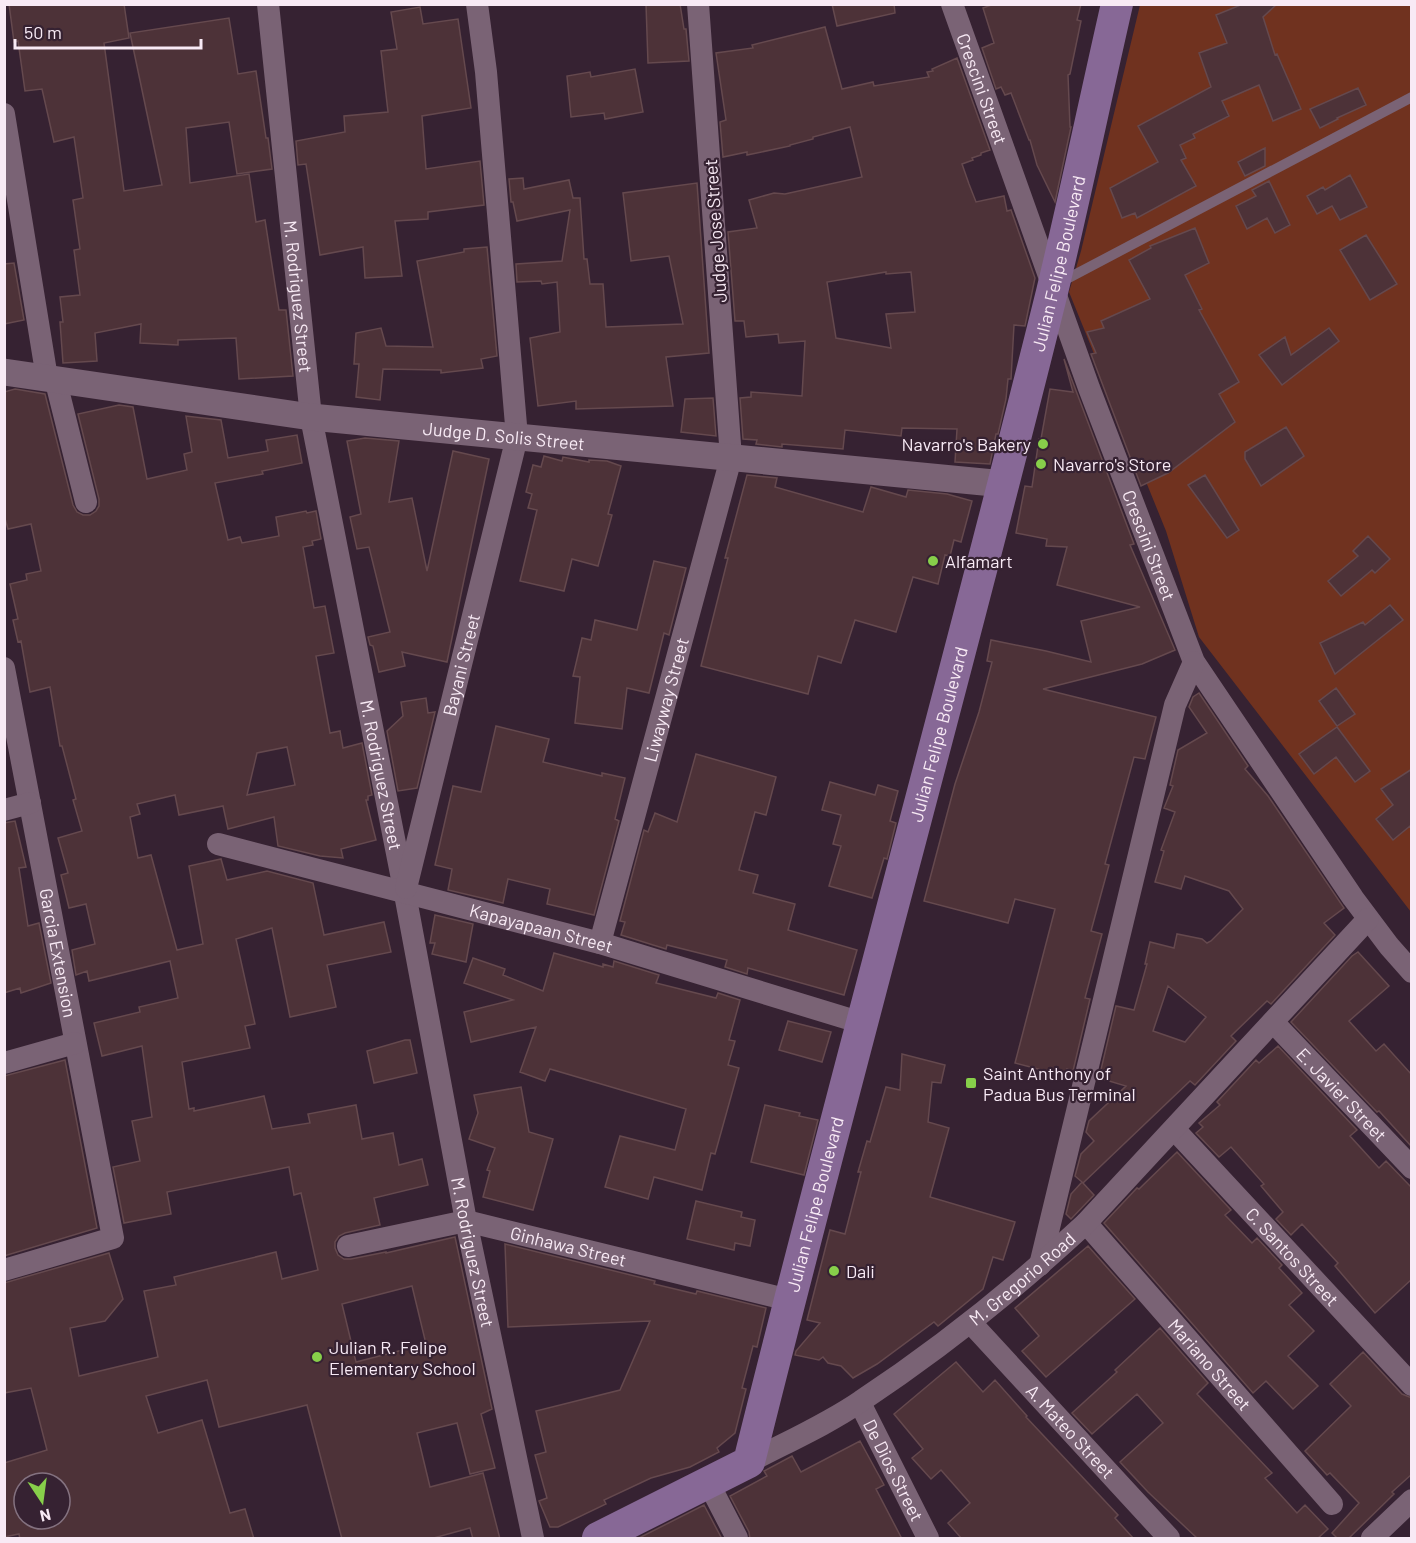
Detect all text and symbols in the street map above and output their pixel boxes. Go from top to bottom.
scale bar [15,12,201,50]
text: 50 m [24,21,62,43]
street label: Crescini Street [952,30,1012,147]
street label: Judge Jose Street [699,158,731,304]
street label: Julian Felipe Boulevard [1027,173,1090,354]
street label: M. Rodriguez Street [280,219,317,374]
street label: Judge D. Solis Street [422,417,586,454]
place label: Navarro's Bakery [901,433,1031,455]
marker: Navarro's Bakery [1036,437,1050,451]
place label: Navarro's Store [1053,453,1171,475]
marker: Navarro's Store [1034,457,1048,471]
street label: Crescini Street [1118,487,1180,604]
place label: Alfamart [945,550,1013,572]
marker: Alfamart [926,554,940,568]
street label: Bayani Street [438,611,484,718]
street label: Liwayway Street [638,635,693,764]
street label: Julian Felipe Boulevard [905,644,972,824]
street label: M. Rodriguez Street [356,698,407,852]
street label: Garcia Extension [35,886,82,1019]
street label: Kapayapaan Street [467,899,616,957]
street label: E. Javier Street [1292,1043,1392,1146]
place label: Saint Anthony of Padua Bus Terminal [983,1062,1136,1105]
marker: Saint Anthony of Padua Bus Terminal [964,1076,978,1090]
street label: Julian Felipe Boulevard [781,1114,848,1294]
street label: M. Rodriguez Street [447,1175,499,1329]
street label: C. Santos Street [1241,1203,1344,1310]
street label: Ginhawa Street [508,1221,629,1271]
street label: M. Gregorio Road [964,1227,1080,1330]
place label: Dali [846,1260,875,1282]
marker: Dali [827,1264,841,1278]
street label: Mariano Street [1164,1314,1256,1415]
place label: Julian R. Felipe Elementary School [329,1336,476,1379]
marker: Julian R. Felipe Elementary School [310,1350,324,1364]
street label: A. Mateo Street [1022,1380,1119,1483]
street label: De Dios Street [859,1415,929,1525]
north arrow [12,1471,72,1531]
text: N [38,1506,53,1527]

